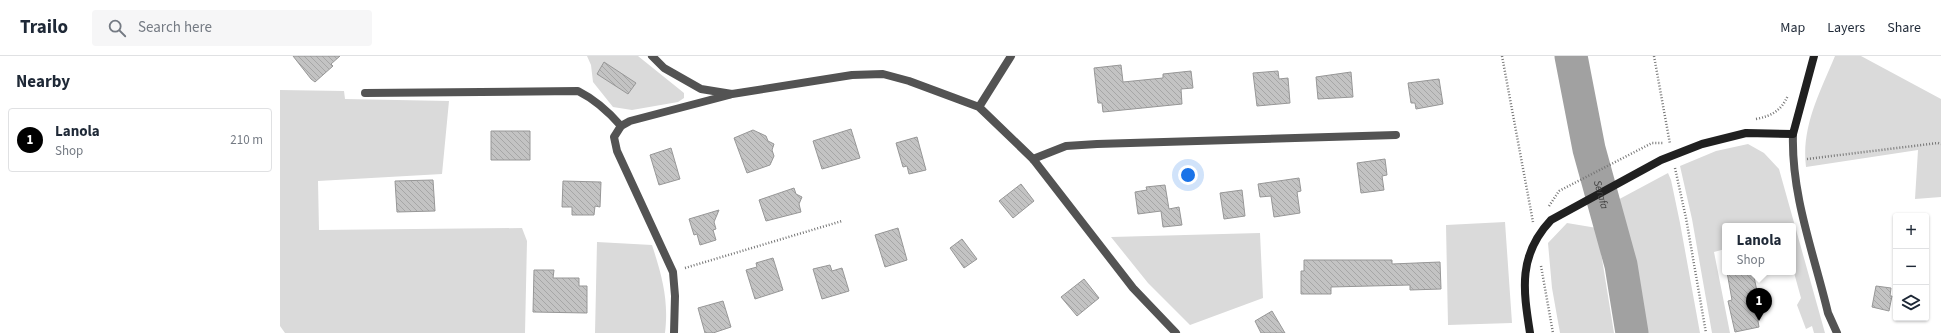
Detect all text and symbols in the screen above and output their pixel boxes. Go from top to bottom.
search box [92,10,372,46]
text: Trailo [20,14,68,41]
icon: search [106,17,128,39]
text: Search here [138,17,212,38]
text: Map [1780,18,1805,38]
text: Layers [1827,18,1865,38]
text: Share [1887,18,1921,38]
text: Nearby [16,70,70,94]
text: Lanola [55,121,100,142]
text: 1 [27,131,33,149]
text: 210 m [230,131,263,149]
text: Shop [55,142,83,160]
your location [1178,165,1198,185]
water label: Serafa [1590,179,1612,211]
map controls [1893,213,1929,321]
button: + [1893,213,1929,249]
popup [1722,223,1796,275]
text: Lanola [1737,230,1781,251]
button: − [1893,249,1929,285]
text: Shop [1737,251,1765,269]
button: layers [1893,285,1929,321]
pin: 1 [1746,288,1772,321]

